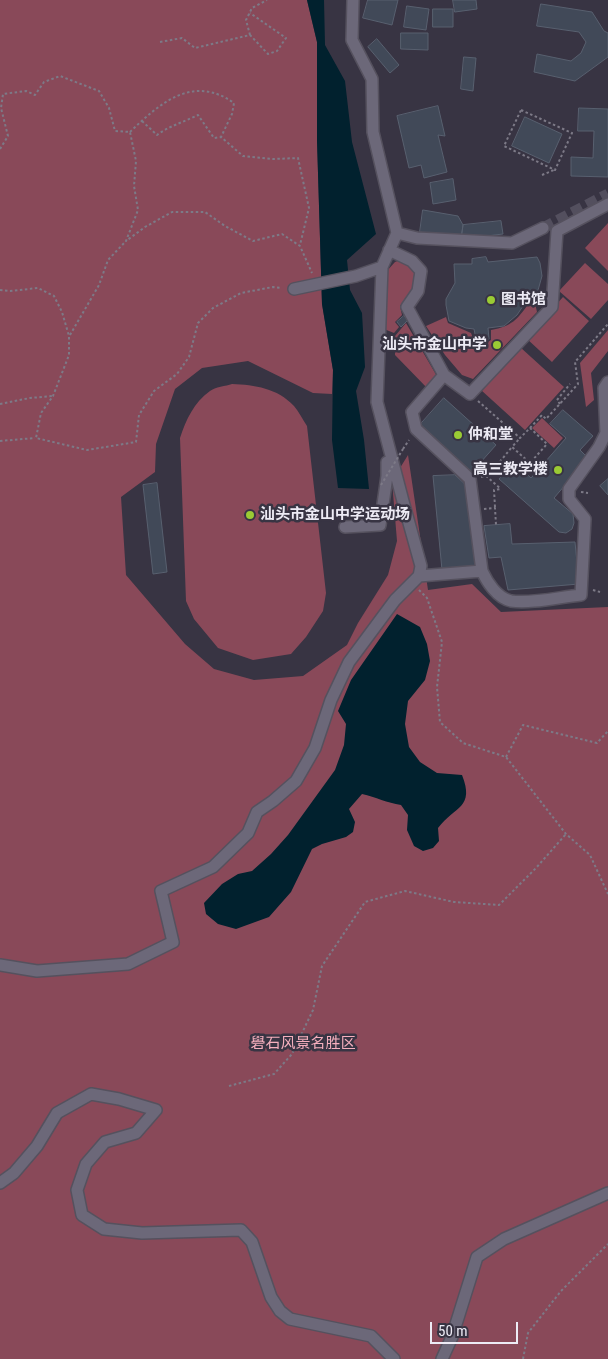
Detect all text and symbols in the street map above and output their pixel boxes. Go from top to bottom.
place label: 图书馆 [501,291,546,309]
marker: 图书馆 [485,294,497,306]
place label: 汕头市金山中学 [382,336,487,354]
marker: 汕头市金山中学 [491,339,503,351]
place label: 仲和堂 [468,426,513,444]
marker: 仲和堂 [452,429,464,441]
place label: 高三教学楼 [473,461,548,479]
marker: 高三教学楼 [552,464,564,476]
place label: 汕头市金山中学运动场 [260,506,410,524]
marker: 汕头市金山中学运动场 [244,509,256,521]
park label: 礐石风景名胜区 [251,1035,355,1053]
scale bar [433,1312,520,1344]
text: 50 m [438,1322,468,1340]

